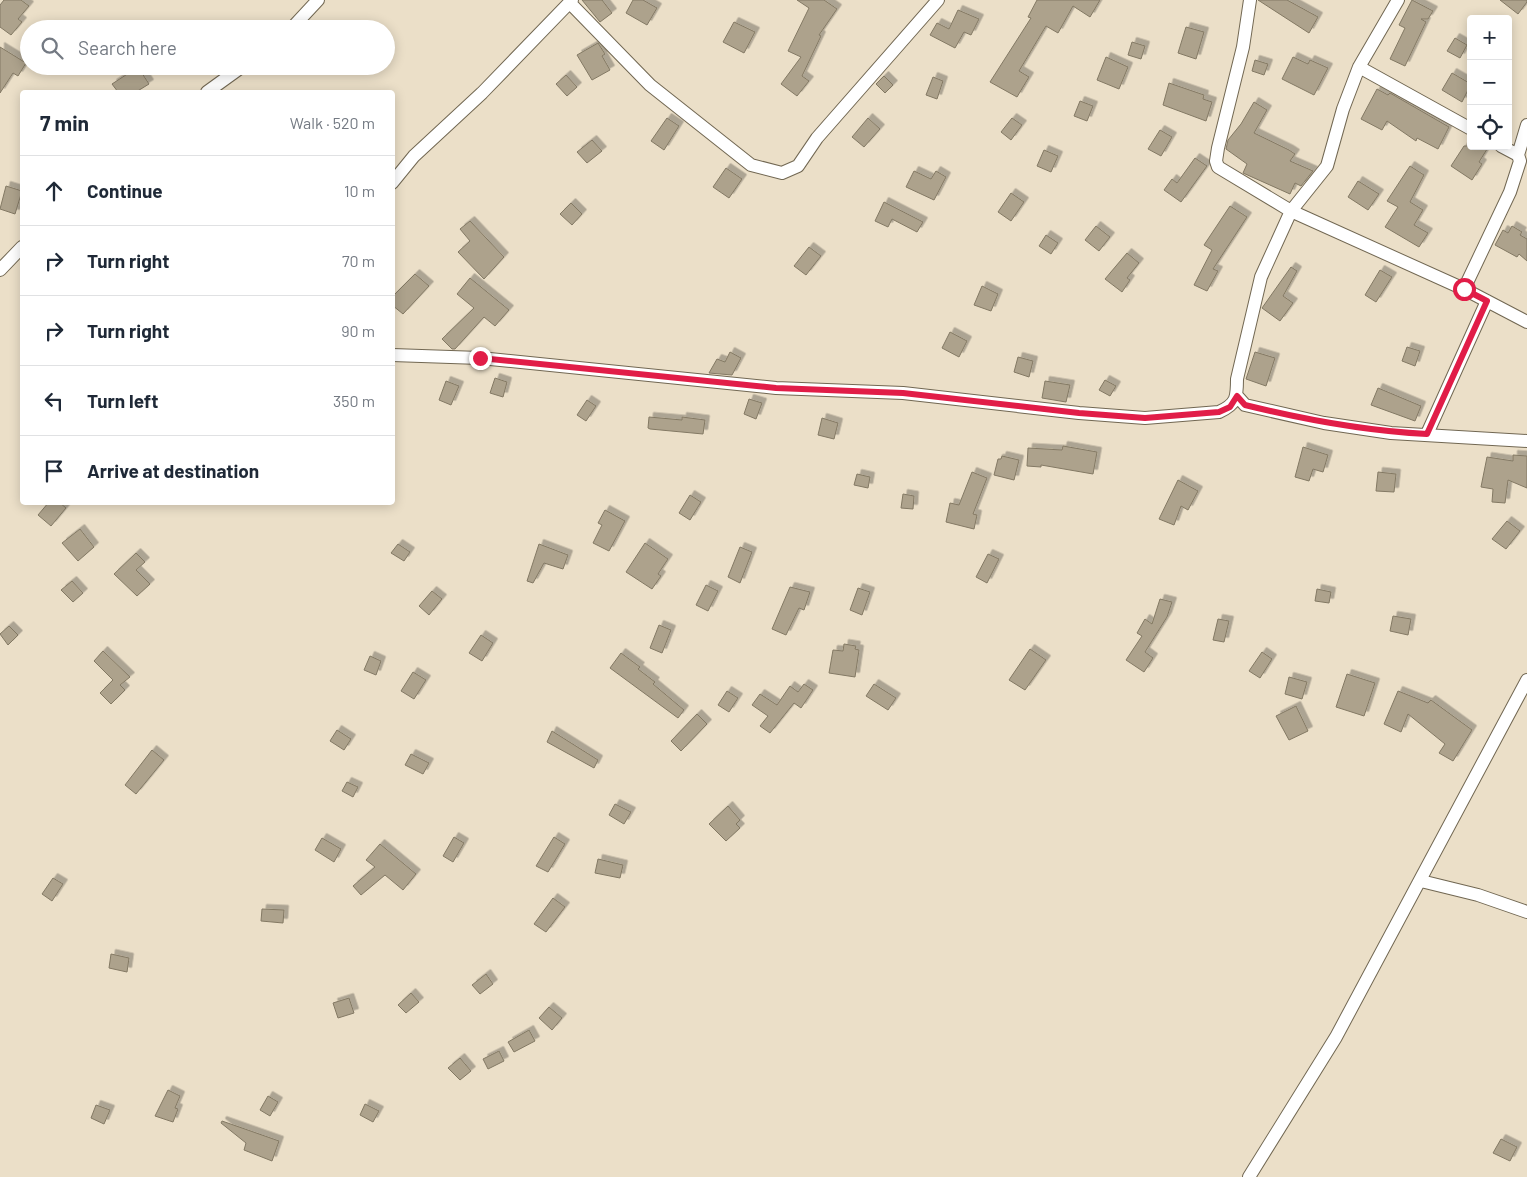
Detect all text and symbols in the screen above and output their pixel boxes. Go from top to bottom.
map controls [1467,15,1512,150]
button: + [1467,15,1512,60]
search box [20,20,395,75]
icon: search [38,34,66,62]
text: Search here [78,36,177,59]
button: − [1467,60,1512,105]
button: locate [1467,105,1512,150]
text: 7 min [40,110,89,135]
text: Walk · 520 m [290,113,375,132]
icon: ahead [40,177,68,205]
text: Continue [87,179,163,202]
text: 10 m [344,181,375,200]
icon: right [40,247,68,275]
text: Turn right [87,249,169,272]
text: 70 m [342,251,375,270]
route start [1453,278,1476,301]
icon: right [40,317,68,345]
text: Turn right [87,319,169,342]
text: 90 m [341,321,375,340]
route end [469,347,492,370]
icon: left [40,387,68,415]
text: Turn left [87,389,158,412]
text: 350 m [333,391,375,410]
icon: arrive [40,457,68,485]
text: Arrive at destination [87,459,259,482]

